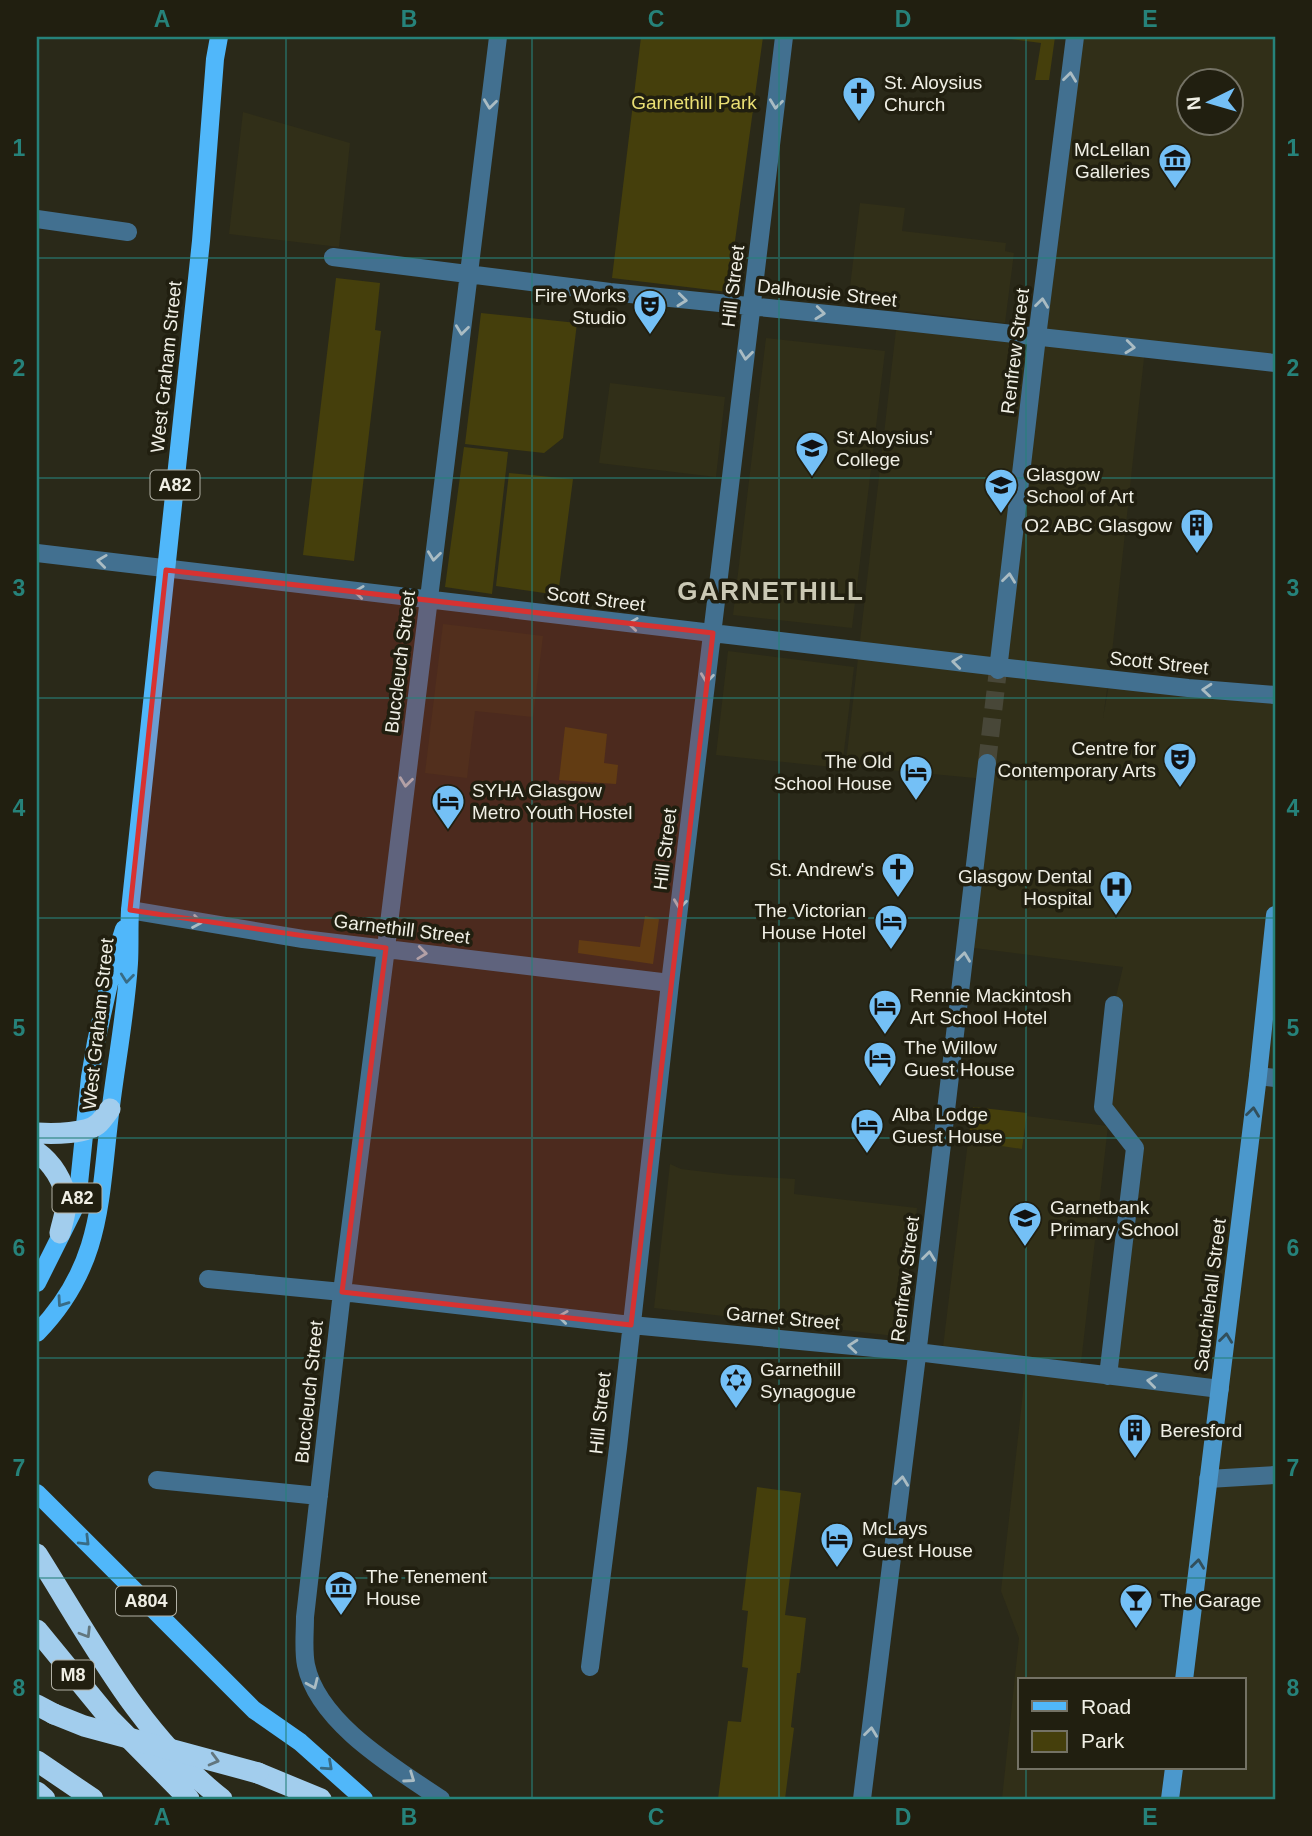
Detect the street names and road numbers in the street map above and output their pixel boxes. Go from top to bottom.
street label: Hill Street [718,243,749,328]
street label: Dalhousie Street [756,275,899,311]
street label: West Graham Street [147,279,186,454]
street label: Renfrew Street [997,286,1033,415]
road number: A82 [150,471,200,500]
street label: Scott Street [545,583,647,616]
street label: Buccleuch Street [381,589,419,735]
street label: Scott Street [1109,647,1210,679]
street label: Hill Street [650,806,681,891]
street label: Garnethill Street [333,910,472,948]
street label: West Graham Street [79,936,118,1111]
road number: A82 [52,1184,102,1212]
street label: Renfrew Street [887,1214,923,1343]
street label: Sauchiehall Street [1190,1216,1230,1373]
street label: Garnet Street [725,1303,841,1333]
street label: Buccleuch Street [291,1319,327,1465]
street label: Hill Street [585,1370,615,1455]
road number: A804 [116,1586,176,1616]
road number: M8 [52,1660,94,1690]

